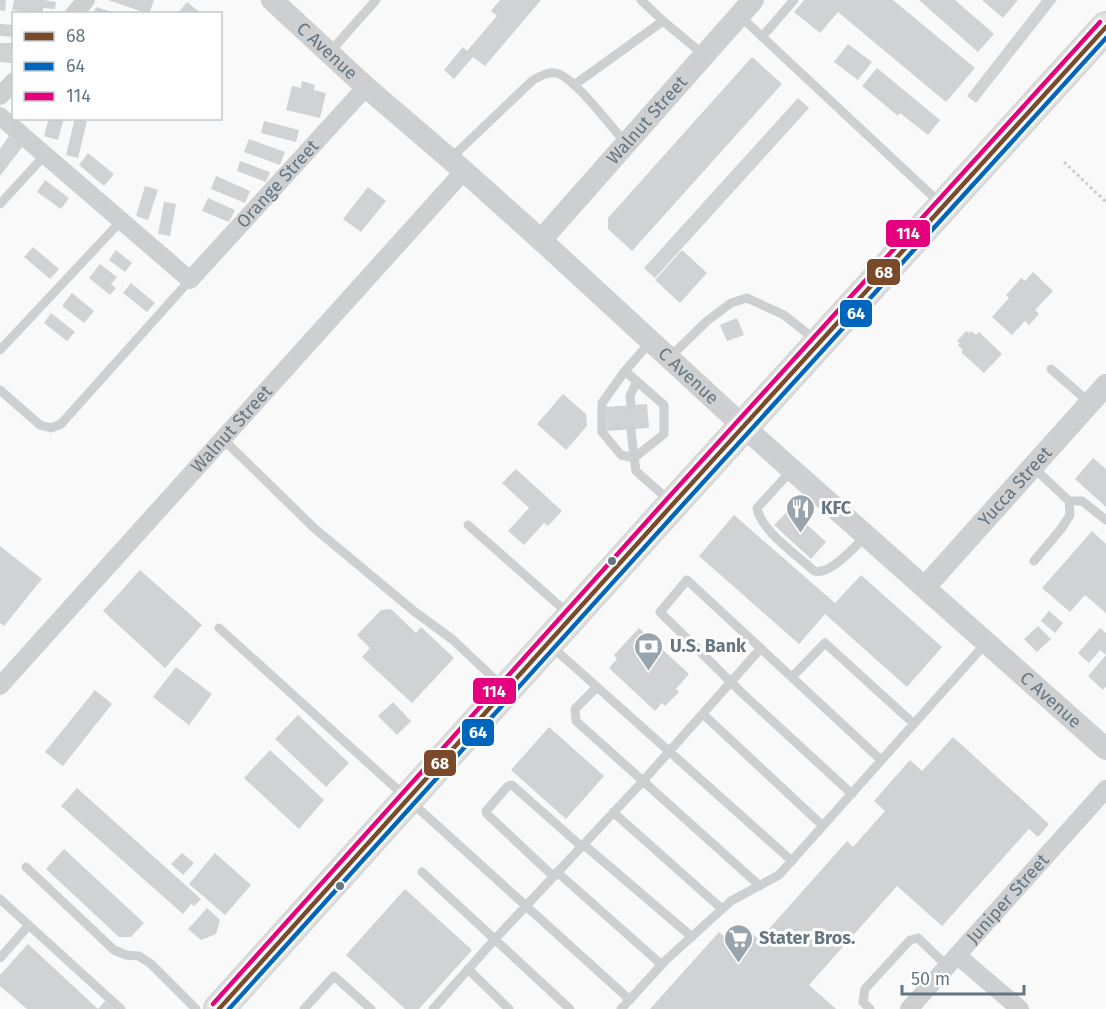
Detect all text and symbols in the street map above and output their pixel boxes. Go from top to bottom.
legend [12,12,222,120]
street label: C Avenue [292,18,362,84]
text: 68 [66,25,86,47]
text: 64 [66,55,86,77]
street label: Walnut Street [602,71,692,169]
text: 114 [66,85,91,107]
street label: Orange Street [232,135,324,233]
line badge: 114 [885,219,931,248]
text: 114 [896,224,920,243]
line badge: 68 [866,258,901,286]
text: 68 [875,263,893,282]
line badge: 64 [839,299,873,328]
text: 64 [847,304,865,323]
street label: C Avenue [654,342,723,409]
street label: Walnut Street [186,380,277,477]
street label: Yucca Street [974,442,1057,531]
restaurant icon: KFC [784,492,816,534]
place label: KFC [821,497,852,519]
unlabelled marker [606,555,618,567]
bank icon: U.S. Bank [633,630,665,672]
place label: U.S. Bank [670,635,747,657]
street label: C Avenue [1015,667,1086,733]
line badge: 114 [472,677,517,705]
text: 114 [482,682,506,701]
line badge: 64 [461,718,495,747]
text: 64 [469,723,487,742]
line badge: 68 [423,749,457,777]
text: 68 [431,754,449,773]
street label: Juniper Street [962,849,1054,948]
unlabelled marker [334,880,346,892]
supermarket icon: Stater Bros. [722,922,754,964]
place label: Stater Bros. [759,927,855,949]
scale bar [902,958,1024,996]
text: 50 m [911,968,950,990]

